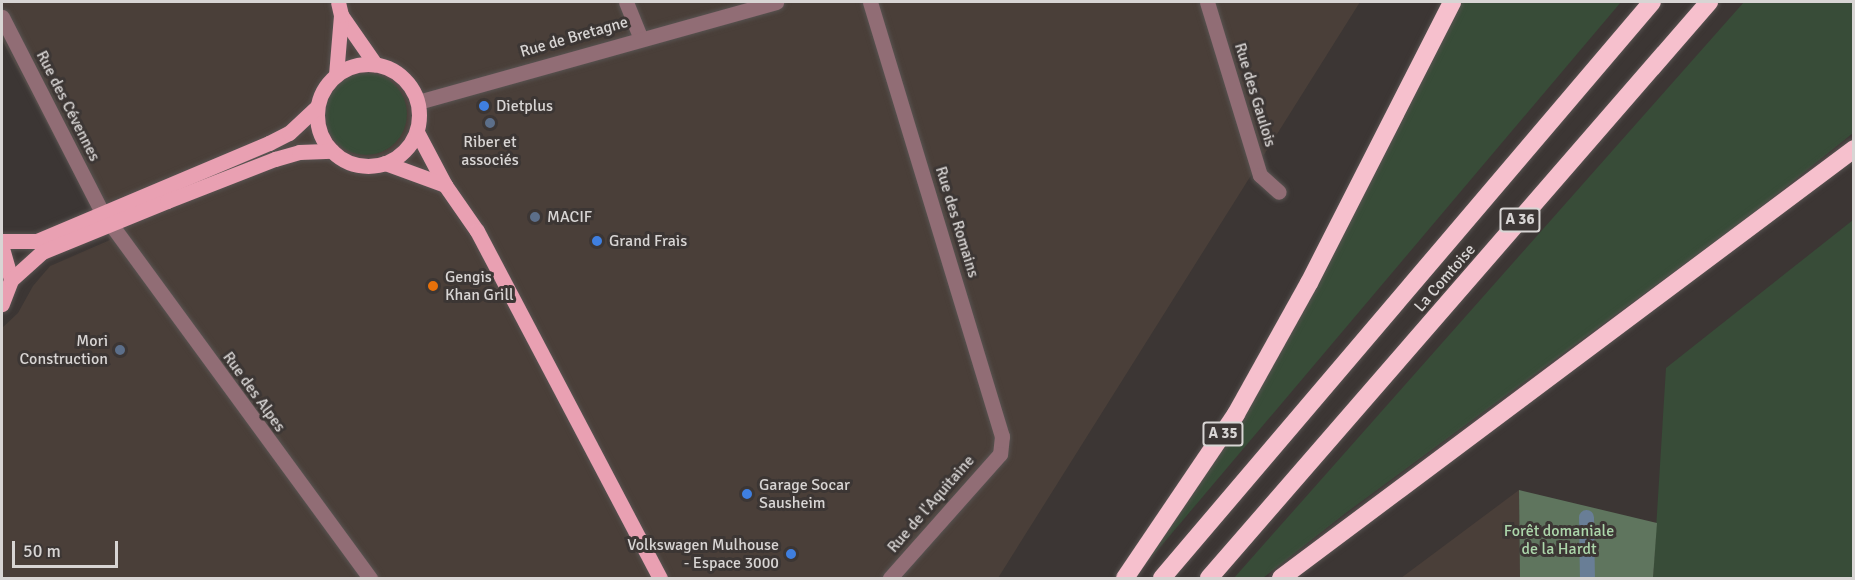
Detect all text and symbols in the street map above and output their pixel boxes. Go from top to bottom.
street label: Rue de Bretagne [518,12,630,62]
street label: Rue des Gaulois [1230,41,1280,149]
street label: Rue des Cévennes [32,48,104,164]
place label: Dietplus [496,96,553,116]
marker: Dietplus [477,99,491,113]
marker: Riber et associés [483,116,497,130]
place label: Riber et associés [461,132,519,170]
street label: Rue des Romains [931,164,983,280]
place label: MACIF [547,207,592,227]
road number: A 36 [1499,208,1541,232]
marker: MACIF [528,210,542,224]
place label: Grand Frais [609,231,687,251]
marker: Grand Frais [590,234,604,248]
street label: La Comtoise [1410,240,1480,316]
place label: Gengis Khan Grill [445,267,514,305]
marker: Gengis Khan Grill [426,279,440,293]
place label: Mori Construction [20,331,108,369]
marker: Mori Construction [113,343,127,357]
street label: Rue des Alpes [219,348,289,436]
road number: A 35 [1202,422,1244,446]
street label: Rue de l'Aquitaine [883,451,979,557]
place label: Garage Socar Sausheim [759,475,850,513]
marker: Garage Socar Sausheim [740,487,754,501]
park label: Forêt domaniale de la Hardt [1504,521,1614,559]
scale bar [15,529,122,567]
place label: Volkswagen Mulhouse - Espace 3000 [627,535,779,573]
text: 50 m [23,540,61,562]
marker: Volkswagen Mulhouse - Espace 3000 [784,547,798,561]

